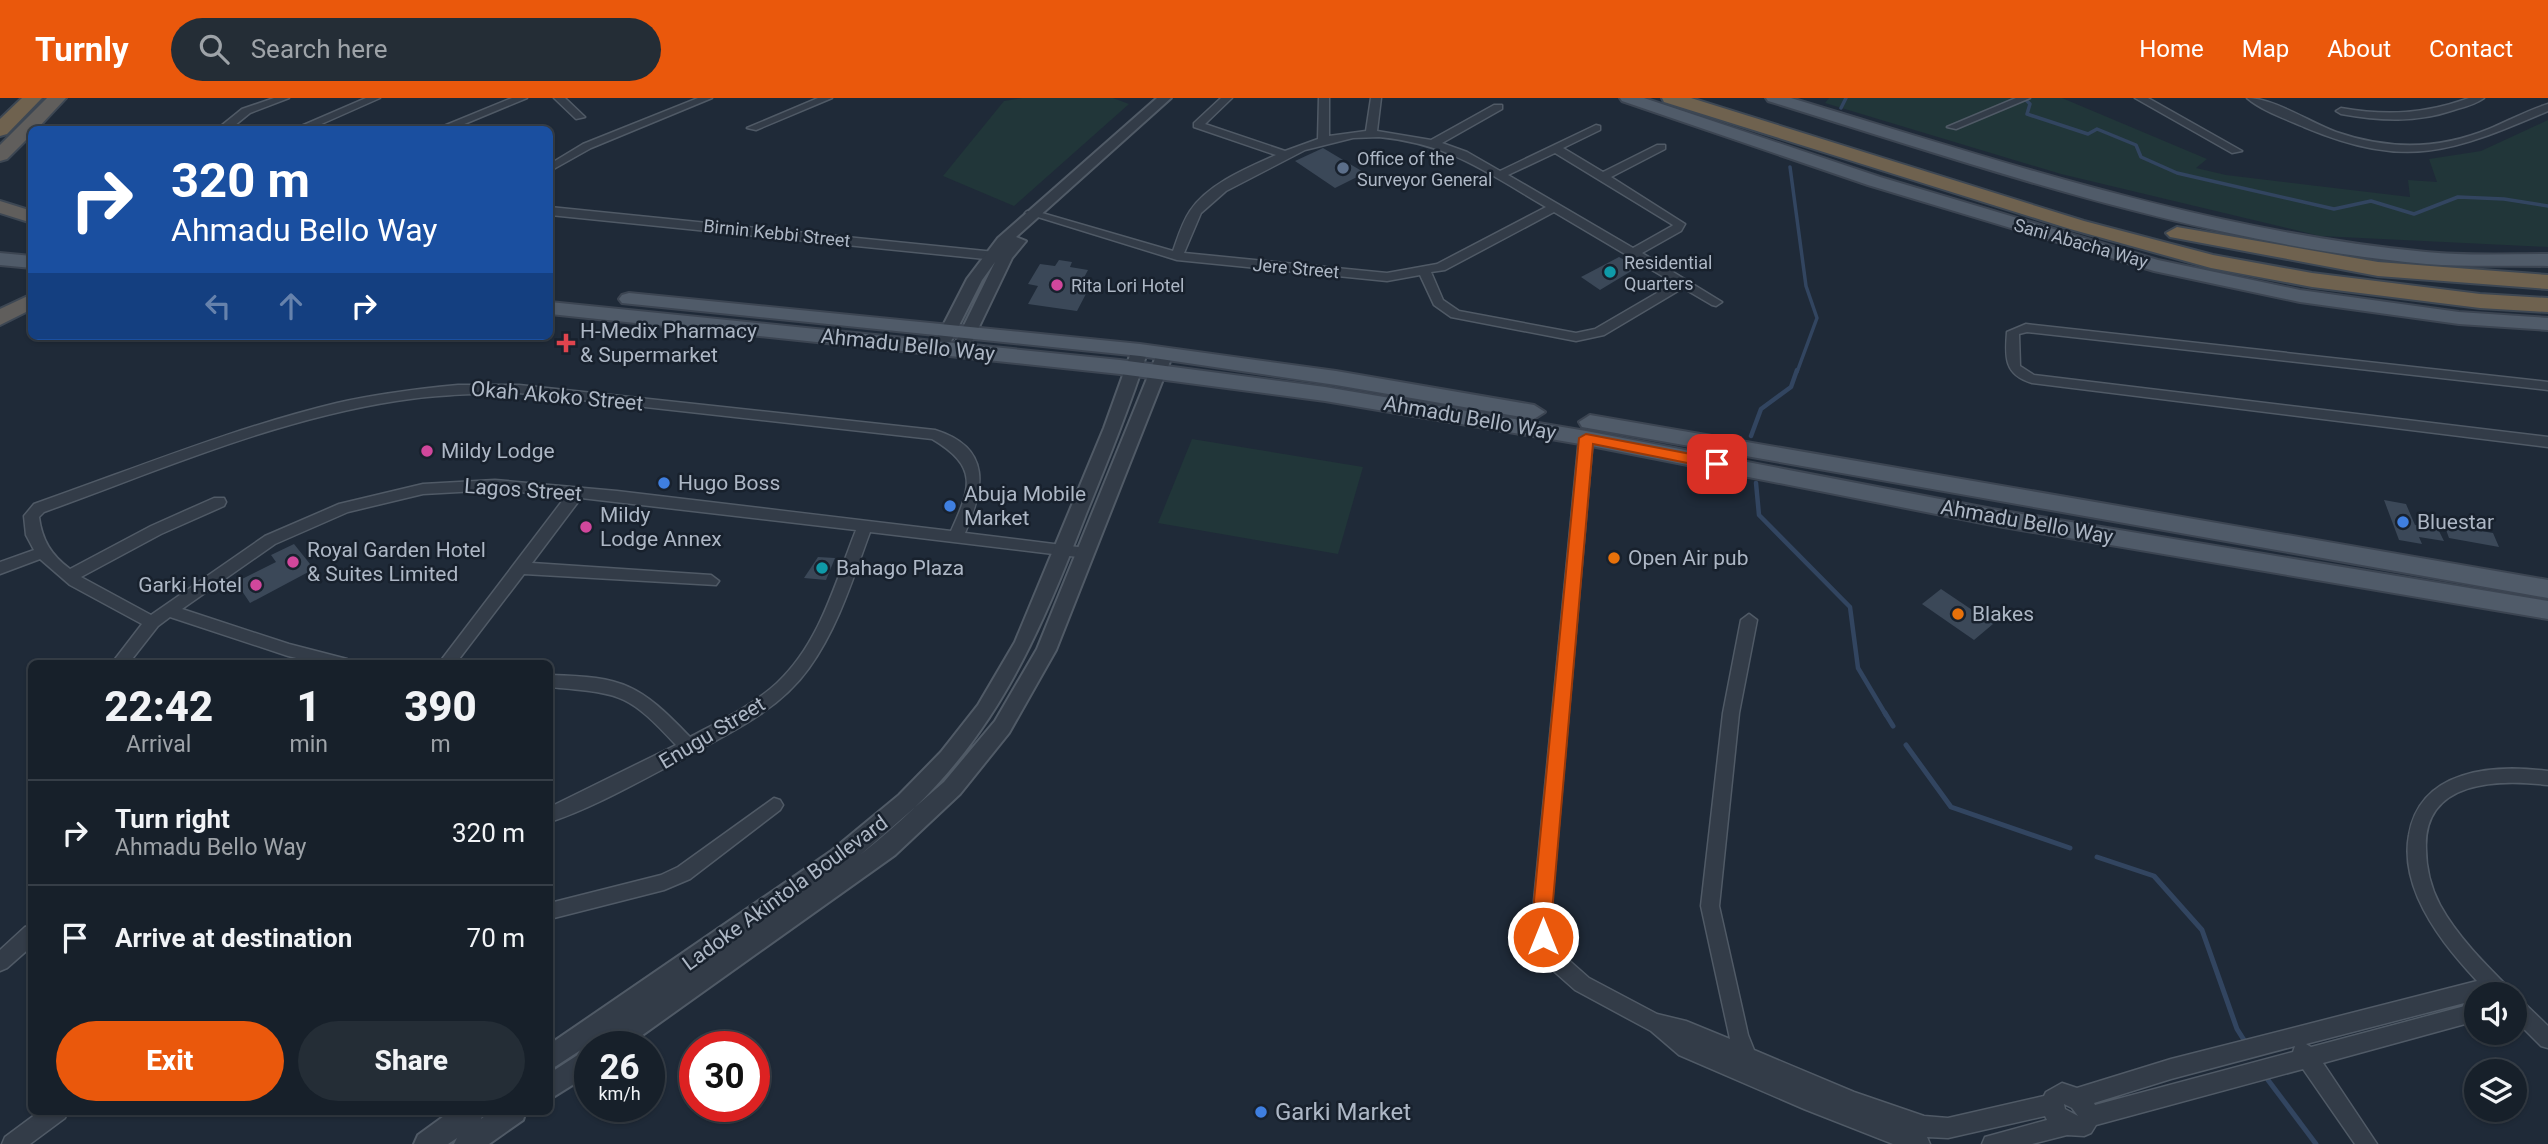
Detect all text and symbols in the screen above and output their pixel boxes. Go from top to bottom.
search box [171,18,661,81]
text: Turnly [35,30,129,69]
icon: search [195,30,233,68]
text: Search here [251,34,387,64]
text: Home [2139,35,2204,63]
text: Map [2242,35,2289,63]
text: About [2327,35,2391,63]
text: Contact [2429,35,2513,63]
place label: Office of the Surveyor General [1357,148,1492,190]
text: 320 m [171,152,310,209]
icon: right [56,154,147,245]
marker: Office of the Surveyor General [1335,160,1351,176]
text: Ahmadu Bello Way [171,211,437,249]
street label: Sani Abacha Way [2012,214,2151,272]
street label: Birnin Kebbi Street [703,215,852,251]
place label: Residential Quarters [1624,252,1712,294]
street label: Jere Street [1252,254,1340,282]
marker: Residential Quarters [1602,264,1618,280]
place label: Rita Lori Hotel [1071,275,1184,296]
marker: Rita Lori Hotel [1049,277,1065,293]
icon: left [199,287,237,325]
icon: ahead [272,287,310,325]
icon: right [345,287,383,325]
place label: H-Medix Pharmacy & Supermarket [580,319,757,367]
street label: Ahmadu Bello Way [820,324,996,366]
marker: H-Medix Pharmacy & Supermarket [558,335,574,351]
street label: Okah Akoko Street [470,377,644,415]
street label: Ahmadu Bello Way [1382,391,1558,445]
pin [1687,434,1747,494]
place label: Mildy Lodge [441,439,555,463]
marker: Mildy Lodge [419,443,435,459]
icon: arrive [1698,445,1736,483]
place label: Hugo Boss [678,471,780,495]
street label: Lagos Street [463,474,583,506]
marker: Hugo Boss [656,475,672,491]
place label: Abuja Mobile Market [964,482,1086,530]
street label: Ahmadu Bello Way [1939,495,2115,549]
marker: Abuja Mobile Market [942,498,958,514]
place label: Mildy Lodge Annex [600,503,722,551]
place label: Bluestar [2417,510,2494,534]
marker: Bluestar [2395,514,2411,530]
marker: Mildy Lodge Annex [578,519,594,535]
place label: Royal Garden Hotel & Suites Limited [307,538,486,586]
place label: Open Air pub [1628,546,1748,570]
marker: Open Air pub [1606,550,1622,566]
marker: Royal Garden Hotel & Suites Limited [285,554,301,570]
place label: Bahago Plaza [836,556,964,580]
marker: Bahago Plaza [814,560,830,576]
place label: Garki Hotel [138,573,242,597]
marker: Garki Hotel [248,577,264,593]
place label: Blakes [1972,602,2034,626]
marker: Blakes [1950,606,1966,622]
text: 22:42 [104,682,213,731]
text: 1 [297,682,321,731]
text: 390 [404,682,477,731]
street label: Enugu Street [655,692,769,774]
text: Arrival [126,731,191,758]
text: min [289,731,328,758]
text: m [430,731,451,758]
text: Turn right [115,804,230,834]
street label: Ladoke Akintola Boulevard [678,810,892,976]
icon: right [56,814,94,852]
text: 320 m [452,818,525,848]
text: Ahmadu Bello Way [115,834,307,861]
position arrow [1506,900,1580,974]
icon: arrive [56,919,94,957]
text: Arrive at destination [115,923,352,953]
text: 70 m [467,923,525,953]
map controls [2464,982,2527,1122]
button: sound [2464,982,2527,1045]
button: Exit [56,1021,284,1101]
button: Share [298,1021,525,1101]
speed limit sign: 30 [679,1031,770,1122]
text: 26 [599,1047,640,1088]
button: layers [2464,1059,2527,1122]
text: km/h [598,1083,641,1104]
place label: Garki Market [1275,1098,1411,1126]
marker: Garki Market [1253,1104,1269,1120]

